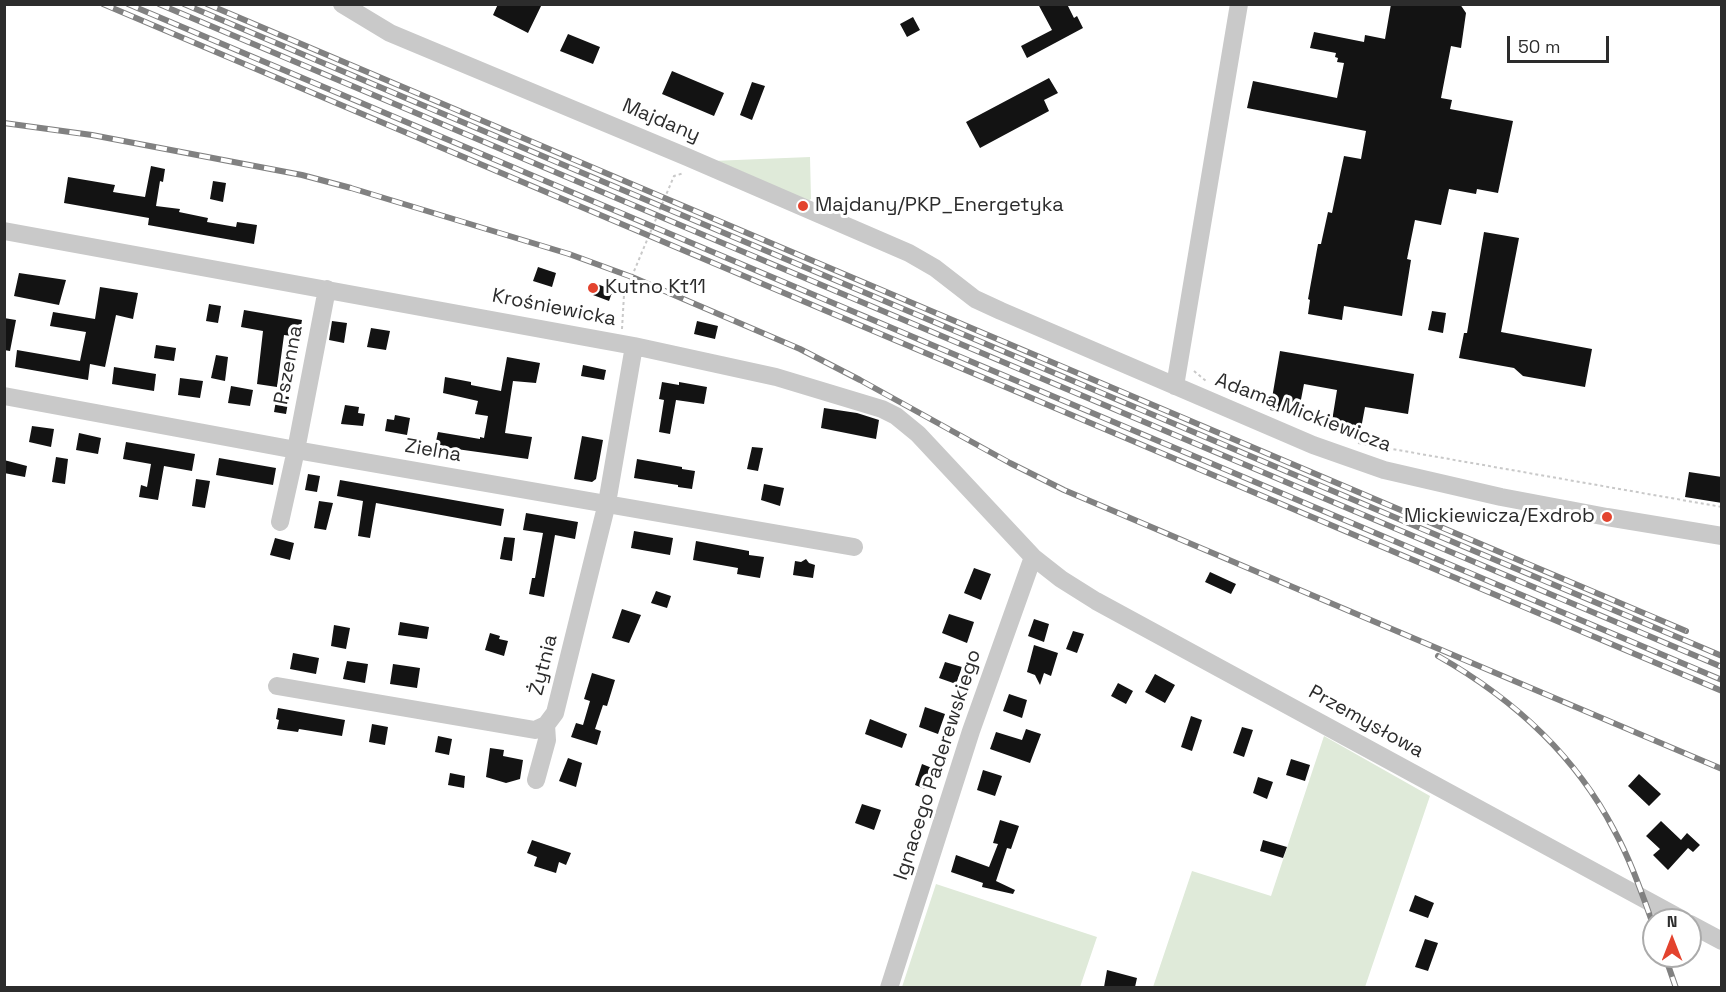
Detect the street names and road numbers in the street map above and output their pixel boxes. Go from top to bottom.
street label: Majdany [618,94,704,148]
street label: Krośniewicka [490,284,618,332]
street label: Pszenna [270,323,308,407]
street label: Adama Mickiewicza [1212,368,1394,458]
street label: Zielna [403,434,463,468]
street label: Żytnia [525,632,563,698]
street label: Ignacego Paderewskiego [889,647,987,883]
street label: Przemysłowa [1304,680,1428,764]

